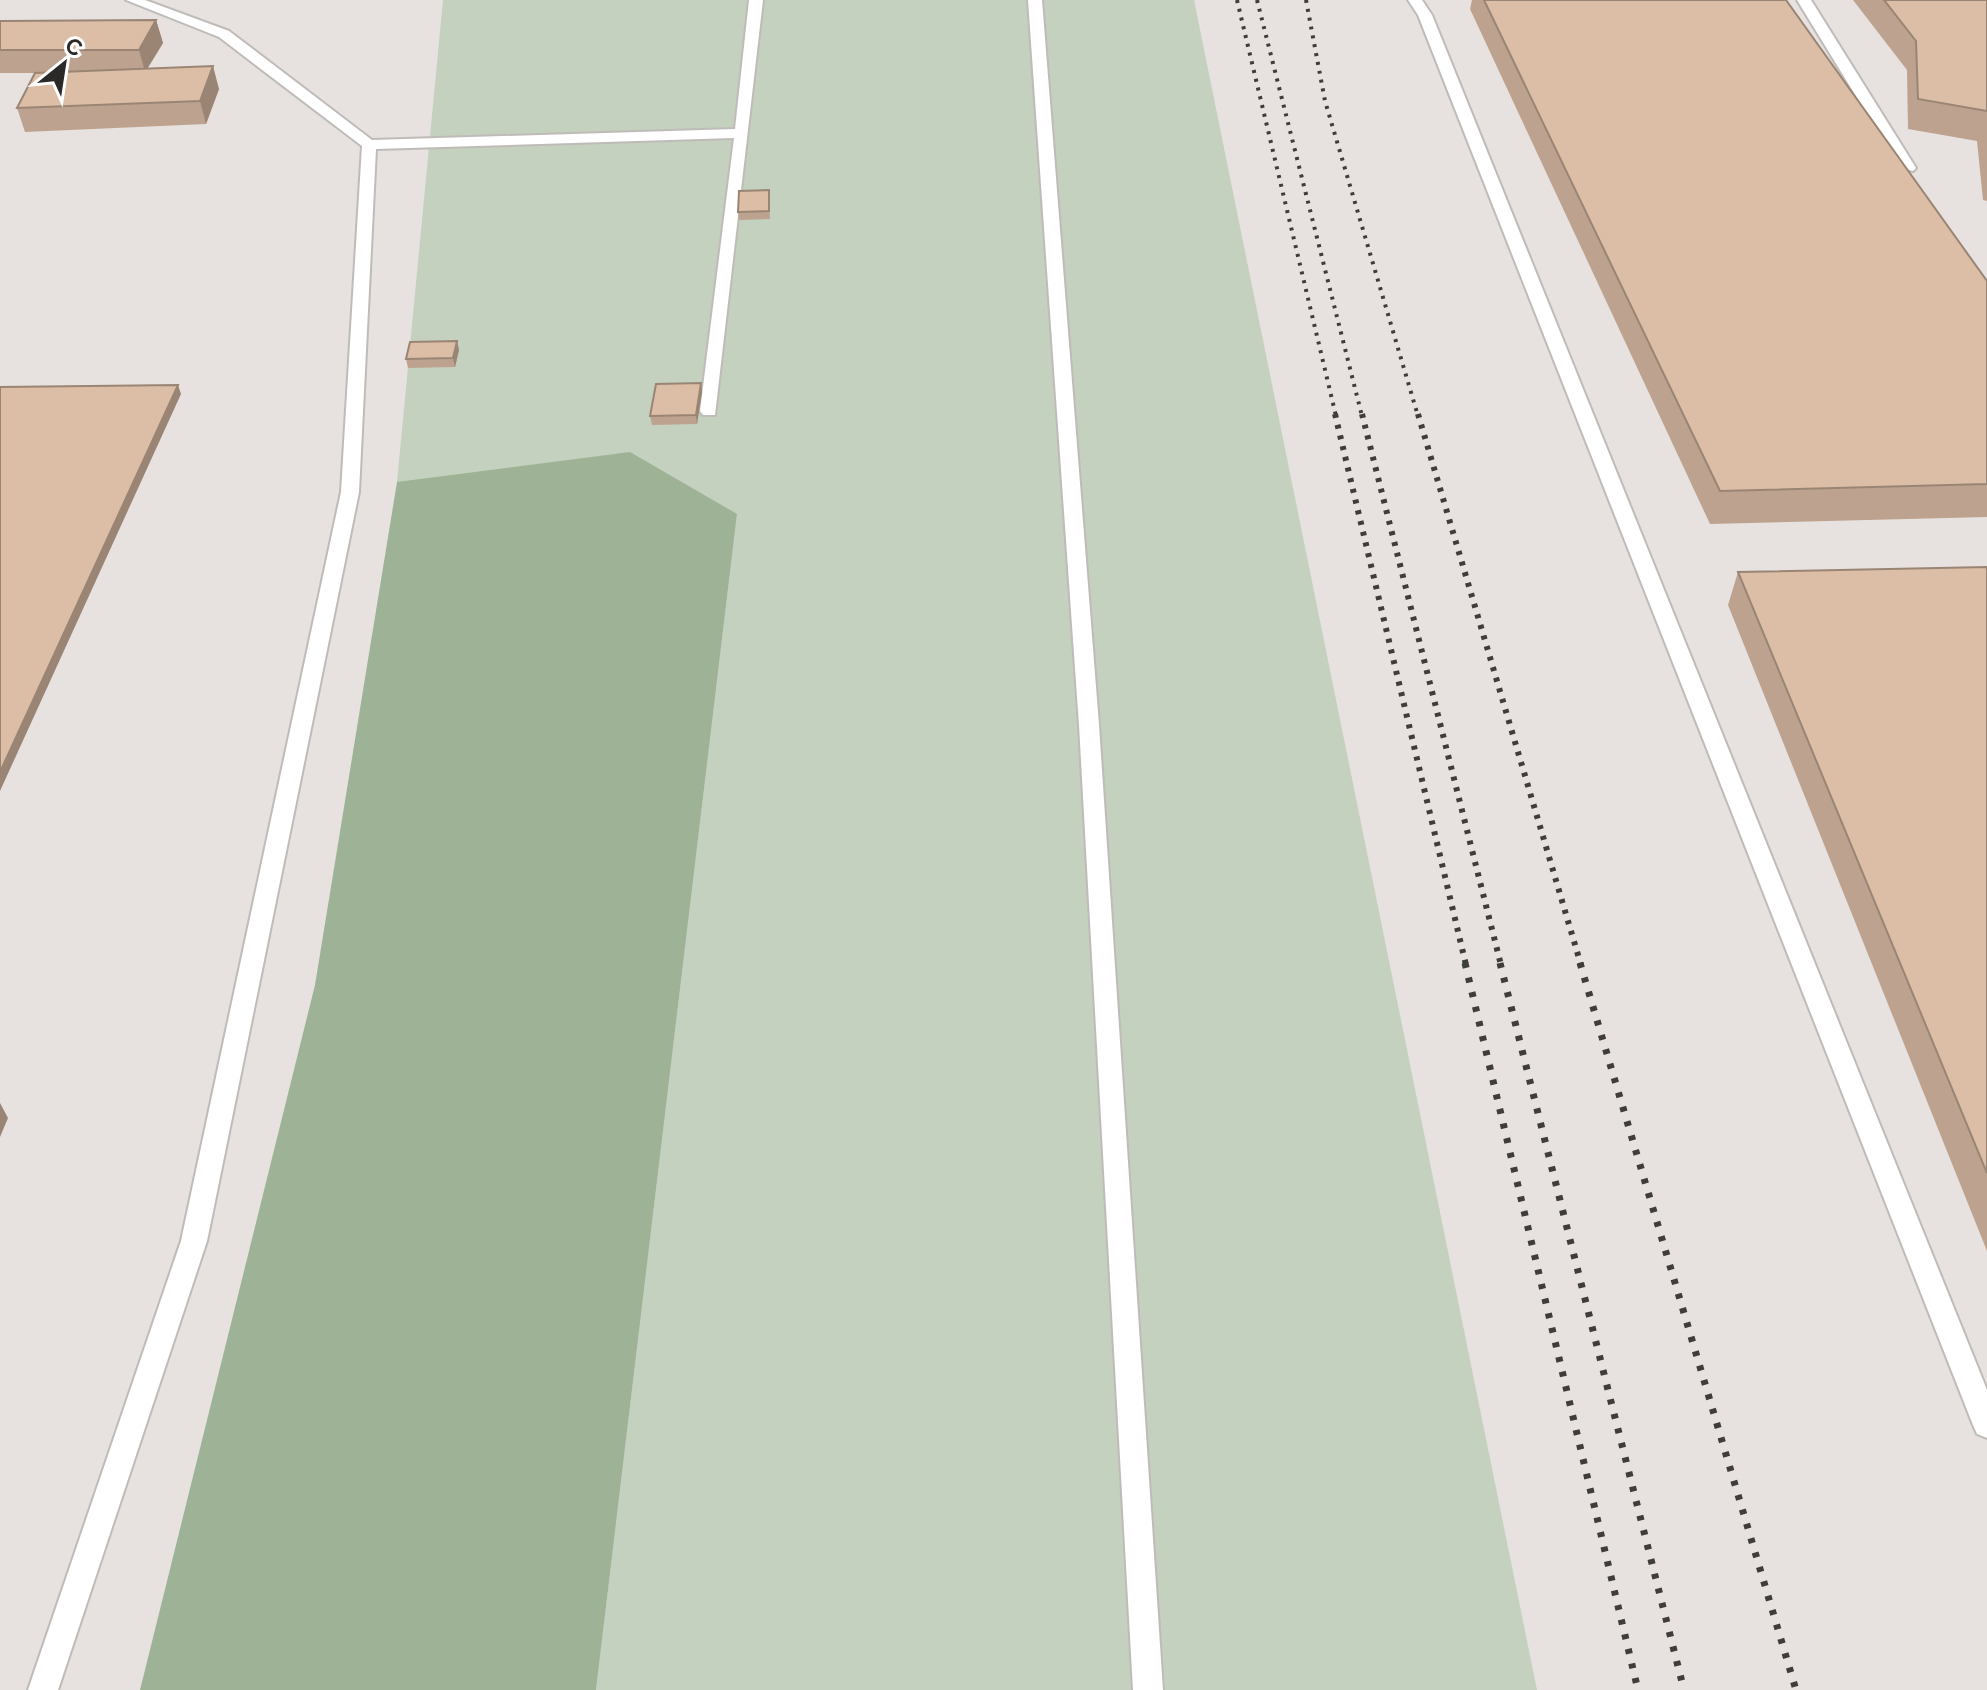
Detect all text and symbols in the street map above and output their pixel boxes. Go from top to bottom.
north arrow [24,24,104,104]
text: С [61,32,87,62]

